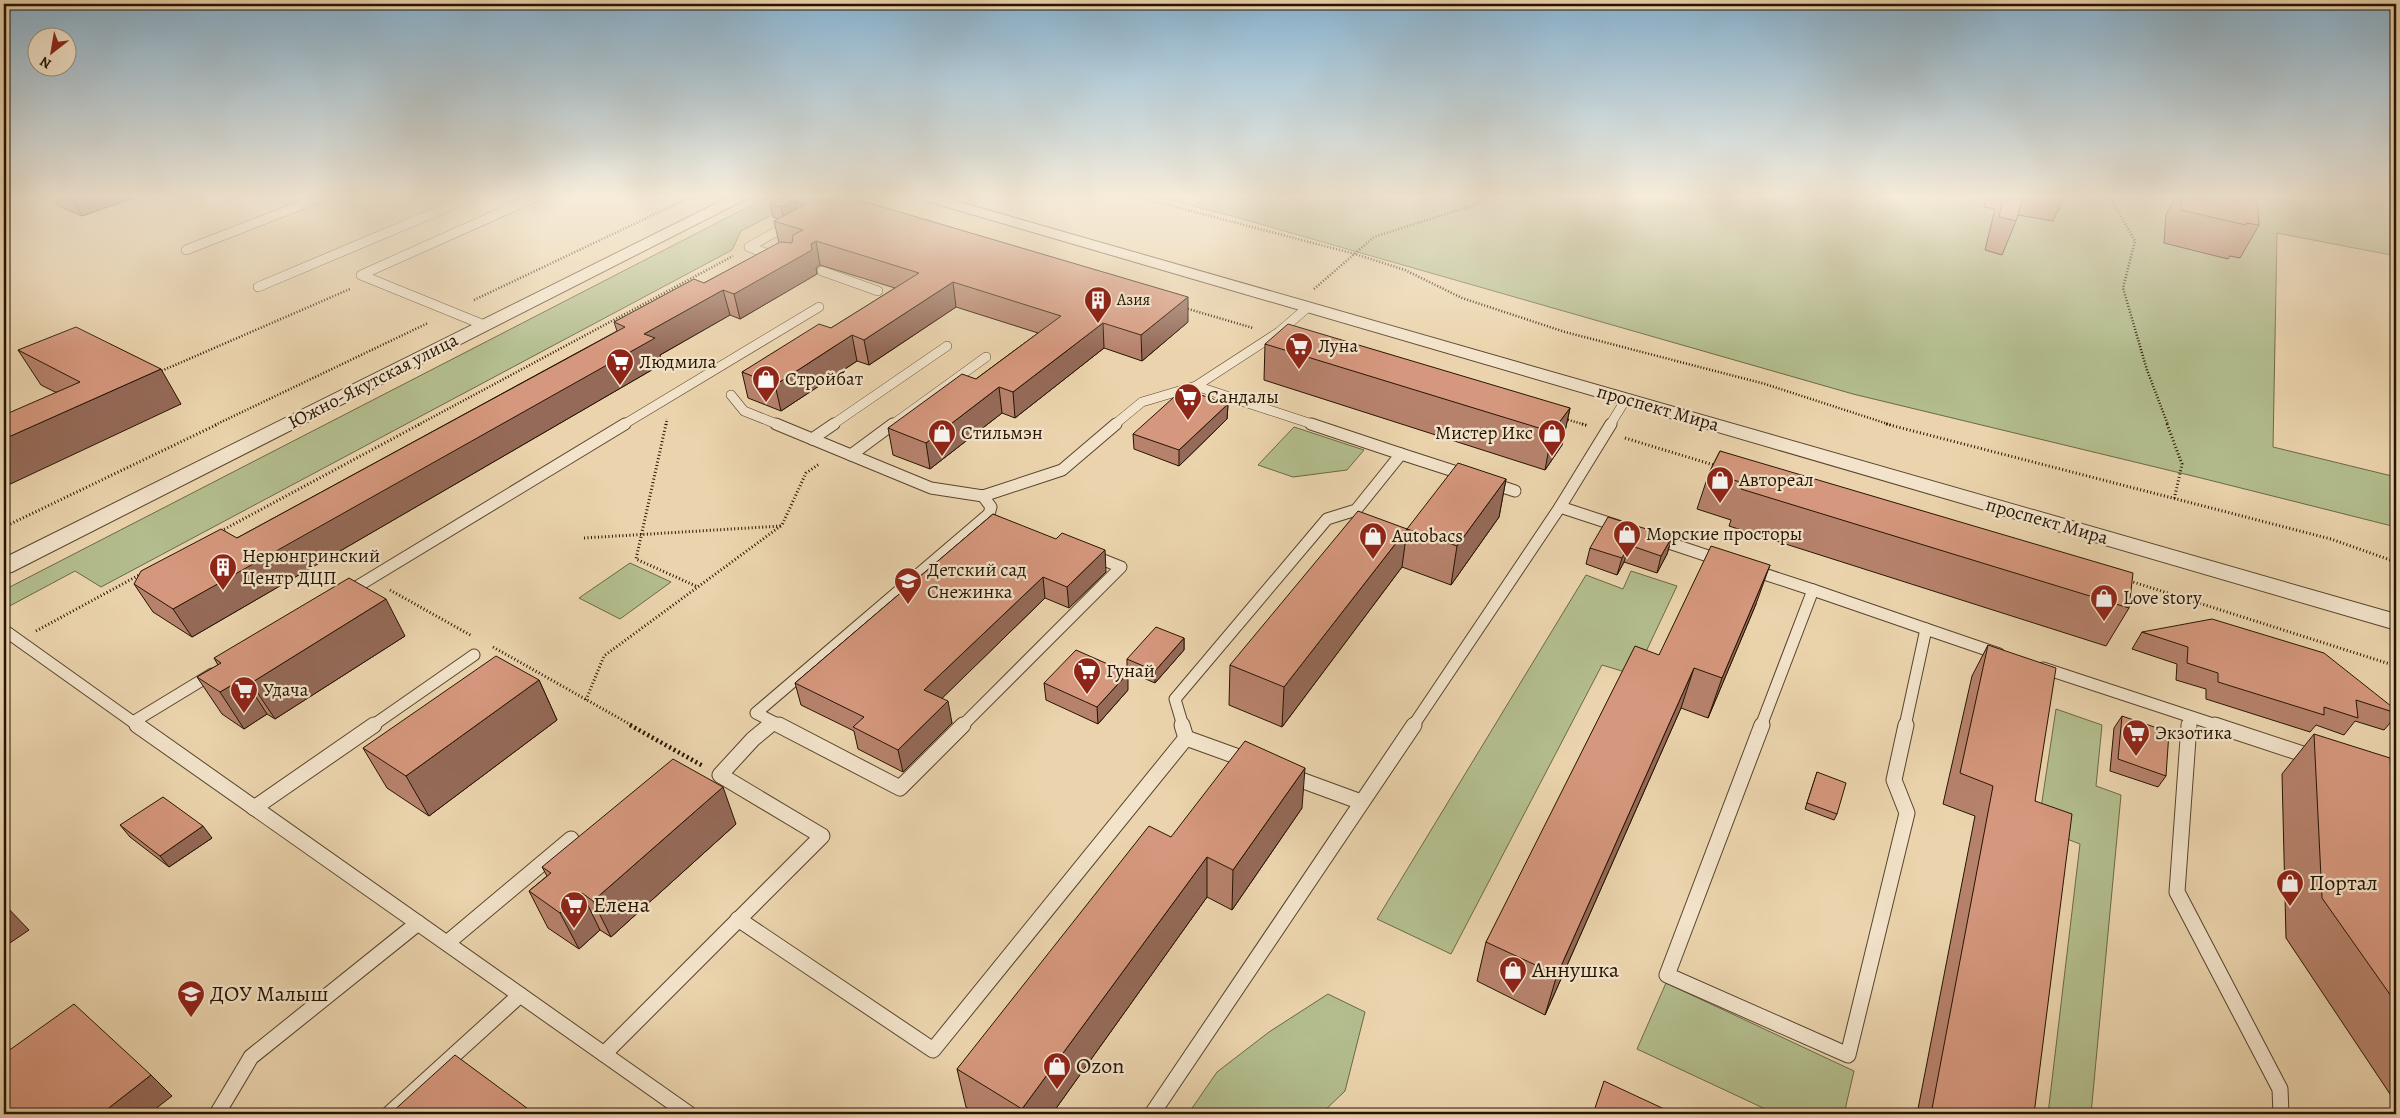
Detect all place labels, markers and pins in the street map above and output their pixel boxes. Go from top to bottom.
building icon: Азия [1083,285,1113,324]
place label: Азия [1116,289,1151,311]
supermarket icon: Луна [1284,331,1314,370]
place label: Луна [1318,333,1358,359]
supermarket icon: Людмила [605,347,635,386]
place label: Людмила [639,349,717,375]
shop icon: Стройбат [751,364,781,403]
place label: Стройбат [785,366,864,392]
supermarket icon: Сандалы [1173,382,1203,421]
place label: Сандалы [1207,384,1279,410]
shop icon: Стильмэн [927,418,957,457]
shop icon: Мистер Икс [1537,418,1567,457]
place label: Стильмэн [961,420,1043,446]
place label: Мистер Икс [1435,420,1533,446]
shop icon: Автореал [1705,465,1735,504]
place label: Автореал [1738,467,1814,493]
shop icon: Морские просторы [1612,519,1642,558]
shop icon: Autobacs [1358,521,1388,560]
place label: Морские просторы [1646,521,1802,547]
place label: Autobacs [1391,523,1463,549]
place label: Нерюнгринский Центр ДЦП [242,543,380,591]
building icon: Нерюнгринский Центр ДЦП [208,552,238,591]
place label: Детский сад Снежинка [927,557,1026,605]
school or university icon: Детский сад Снежинка [893,566,923,605]
shop icon: Love story [2089,583,2119,622]
place label: Love story [2123,585,2202,611]
supermarket icon: Гунай [1072,656,1102,695]
place label: Гунай [1106,658,1155,684]
supermarket icon: Удача [229,675,259,714]
place label: Удача [263,677,309,703]
supermarket icon: Экзотика [2121,718,2151,757]
place label: Экзотика [2155,720,2232,746]
shop icon: Портал [2275,868,2305,907]
place label: Портал [2309,868,2378,898]
supermarket icon: Елена [559,890,589,929]
place label: Елена [593,890,651,920]
shop icon: Аннушка [1498,955,1528,994]
place label: Аннушка [1531,955,1620,985]
school or university icon: ДОУ Малыш [176,979,206,1018]
place label: ДОУ Малыш [210,979,329,1009]
shop icon: Ozon [1042,1051,1072,1090]
place label: Ozon [1076,1051,1124,1081]

